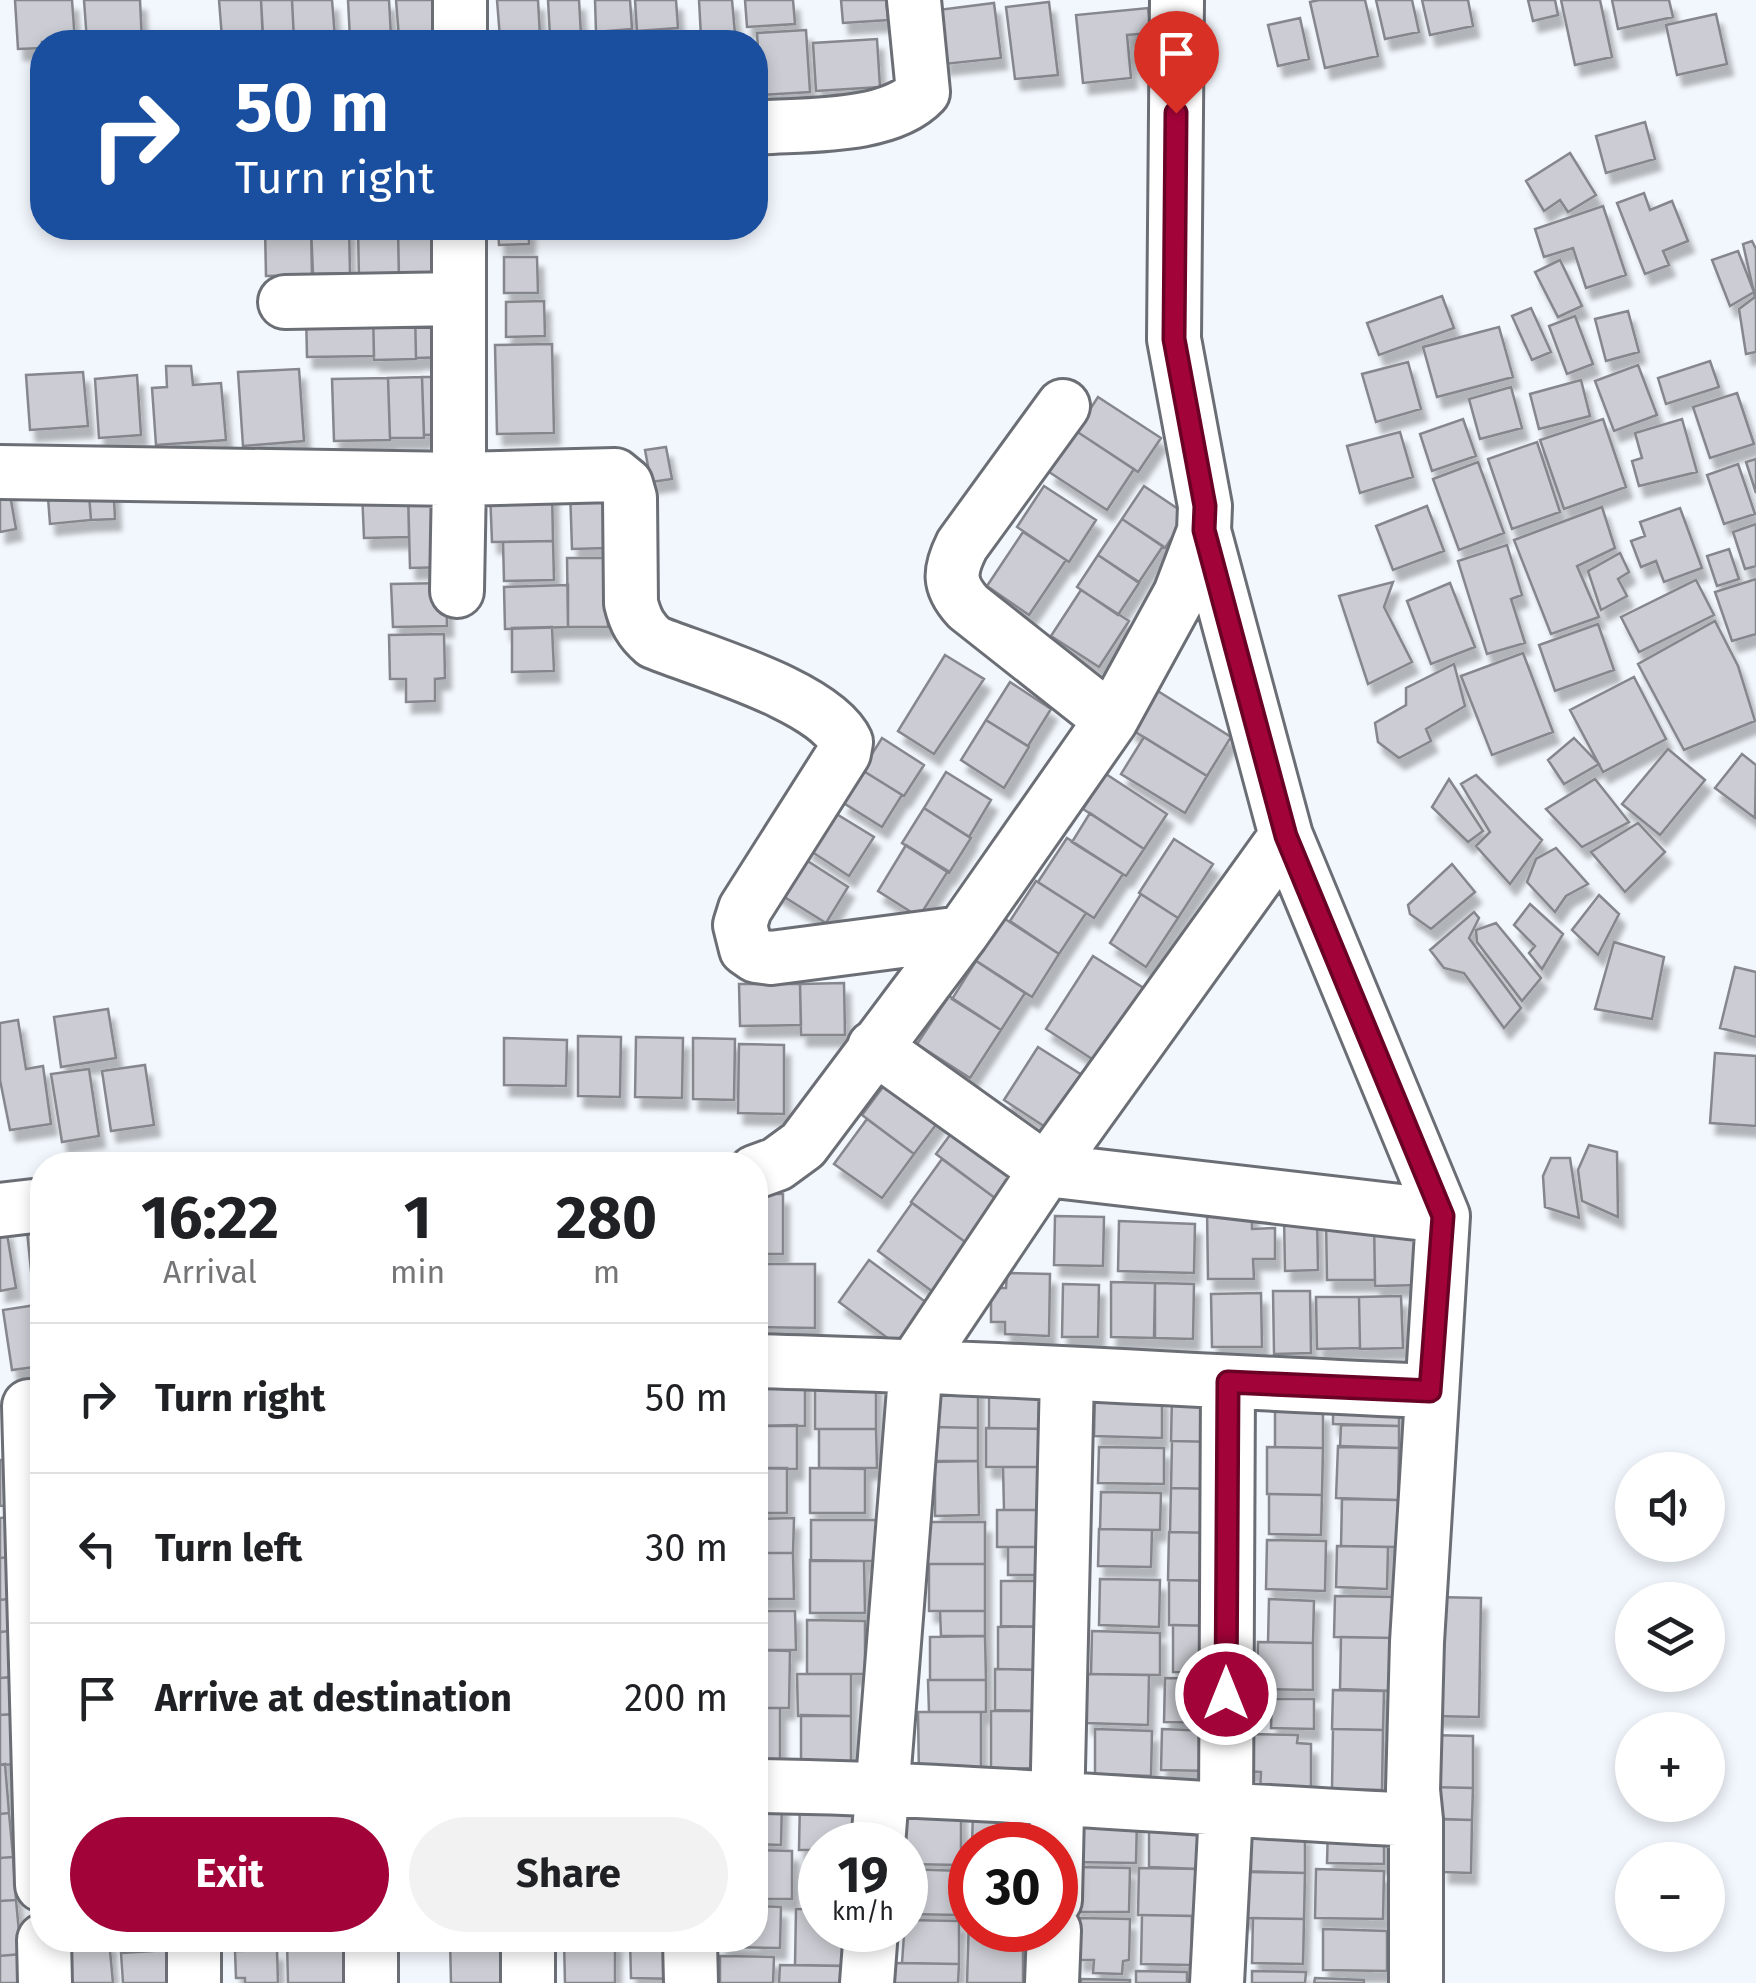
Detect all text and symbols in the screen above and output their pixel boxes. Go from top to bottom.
pin [1134,11,1219,114]
icon: arrive [1149,26,1204,81]
text: 50 m [235,66,389,150]
icon: right [70,70,200,200]
text: Turn right [235,151,434,205]
text: 16:22 [141,1182,279,1254]
text: 1 [404,1182,431,1254]
text: 280 [556,1182,657,1254]
text: Arrival [163,1253,257,1291]
text: min [390,1253,445,1291]
text: m [593,1253,620,1291]
icon: right [70,1371,125,1426]
text: Turn right [155,1375,325,1421]
text: 50 m [645,1375,728,1421]
map controls [1615,1452,1725,1952]
button: sound [1615,1452,1725,1562]
icon: left [70,1521,125,1576]
text: Turn left [155,1525,302,1571]
text: 30 m [645,1525,728,1571]
button: layers [1615,1582,1725,1692]
position arrow [1174,1642,1278,1746]
icon: arrive [70,1671,125,1726]
text: Arrive at destination [155,1675,512,1721]
text: 200 m [624,1675,728,1721]
button: + [1615,1712,1725,1822]
button: Exit [70,1817,389,1932]
button: Share [409,1817,728,1932]
speed limit sign: 30 [948,1822,1078,1952]
button: − [1615,1842,1725,1952]
text: 19 [837,1845,889,1905]
text: km/h [832,1897,894,1927]

